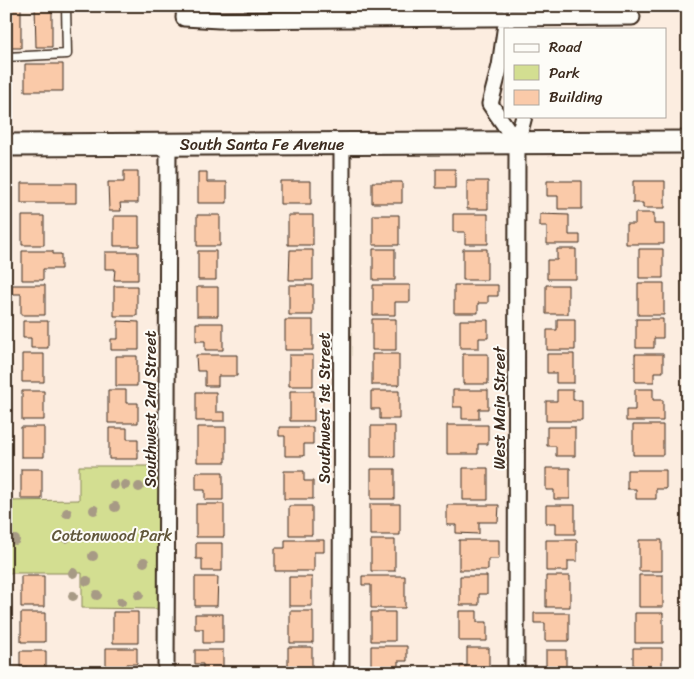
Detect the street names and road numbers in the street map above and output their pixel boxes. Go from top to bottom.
street label: South Santa Fe Avenue [180,130,344,159]
street label: Southwest 2nd Street [136,331,165,487]
street label: Southwest 1st Street [310,332,339,484]
street label: West Main Street [485,346,514,470]

